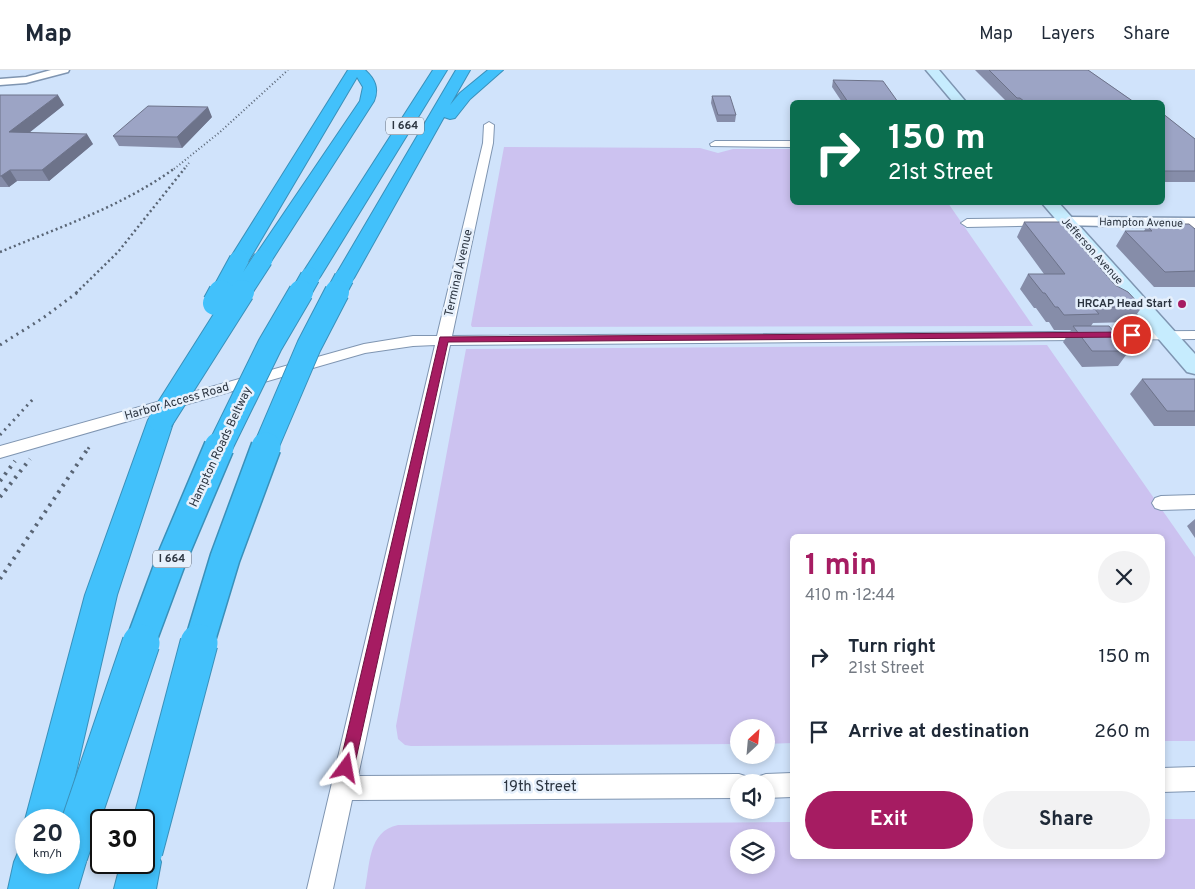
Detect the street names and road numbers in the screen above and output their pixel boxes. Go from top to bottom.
road number: I 664 [386,118,424,134]
street label: Jefferson Avenue [1058,214,1126,288]
street label: Hampton Avenue [1099,215,1183,231]
street label: Terminal Avenue [441,228,477,318]
street label: Harbor Access Road [123,379,231,425]
street label: Hampton Roads Beltway [186,384,256,510]
road number: I 664 [153,550,191,568]
street label: 19th Street [503,778,577,797]

